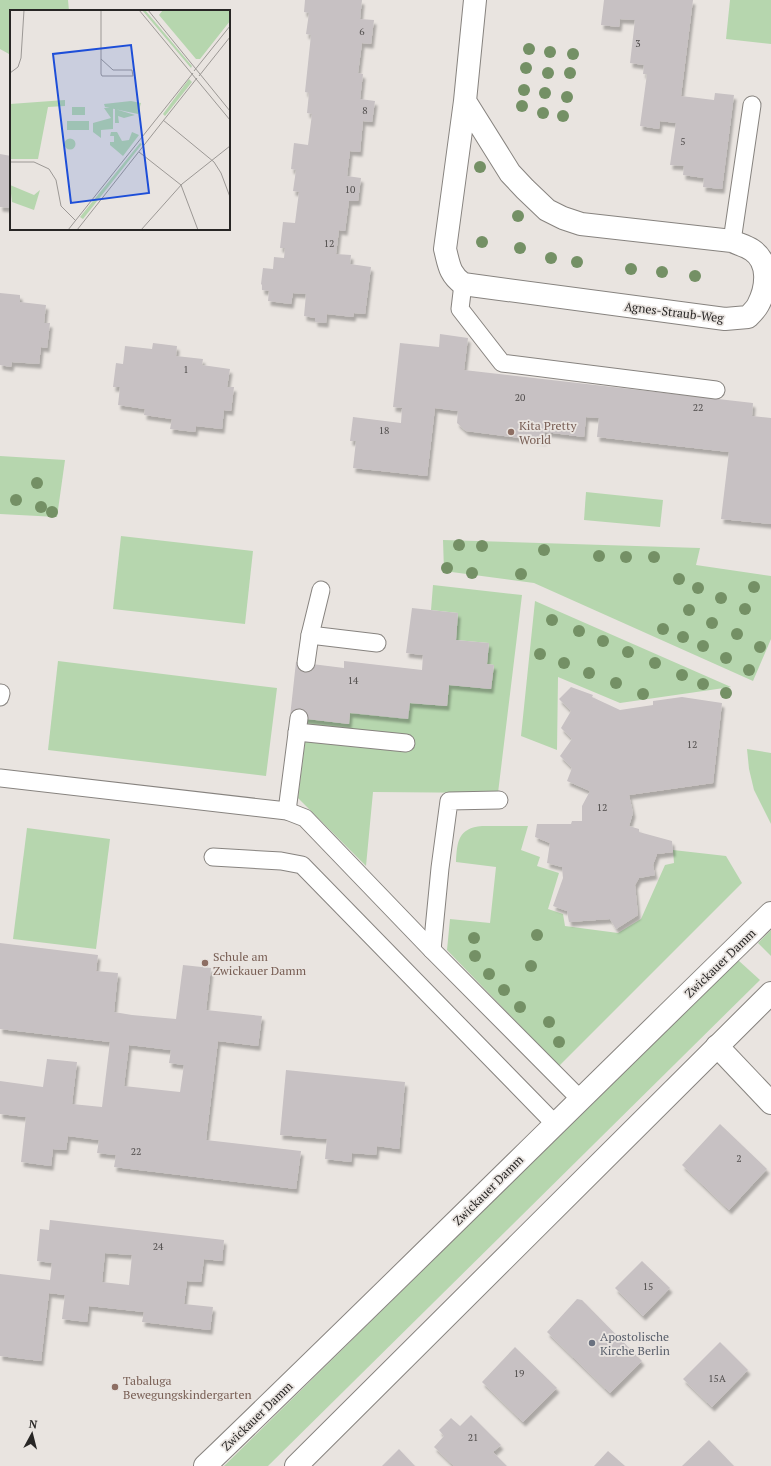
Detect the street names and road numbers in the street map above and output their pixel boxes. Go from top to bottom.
street label: Agnes-Straub-Weg [624,298,725,326]
street label: Zwickauer Damm [681,925,759,1001]
street label: Zwickauer Damm [450,1151,527,1228]
street label: Zwickauer Damm [218,1378,296,1454]

